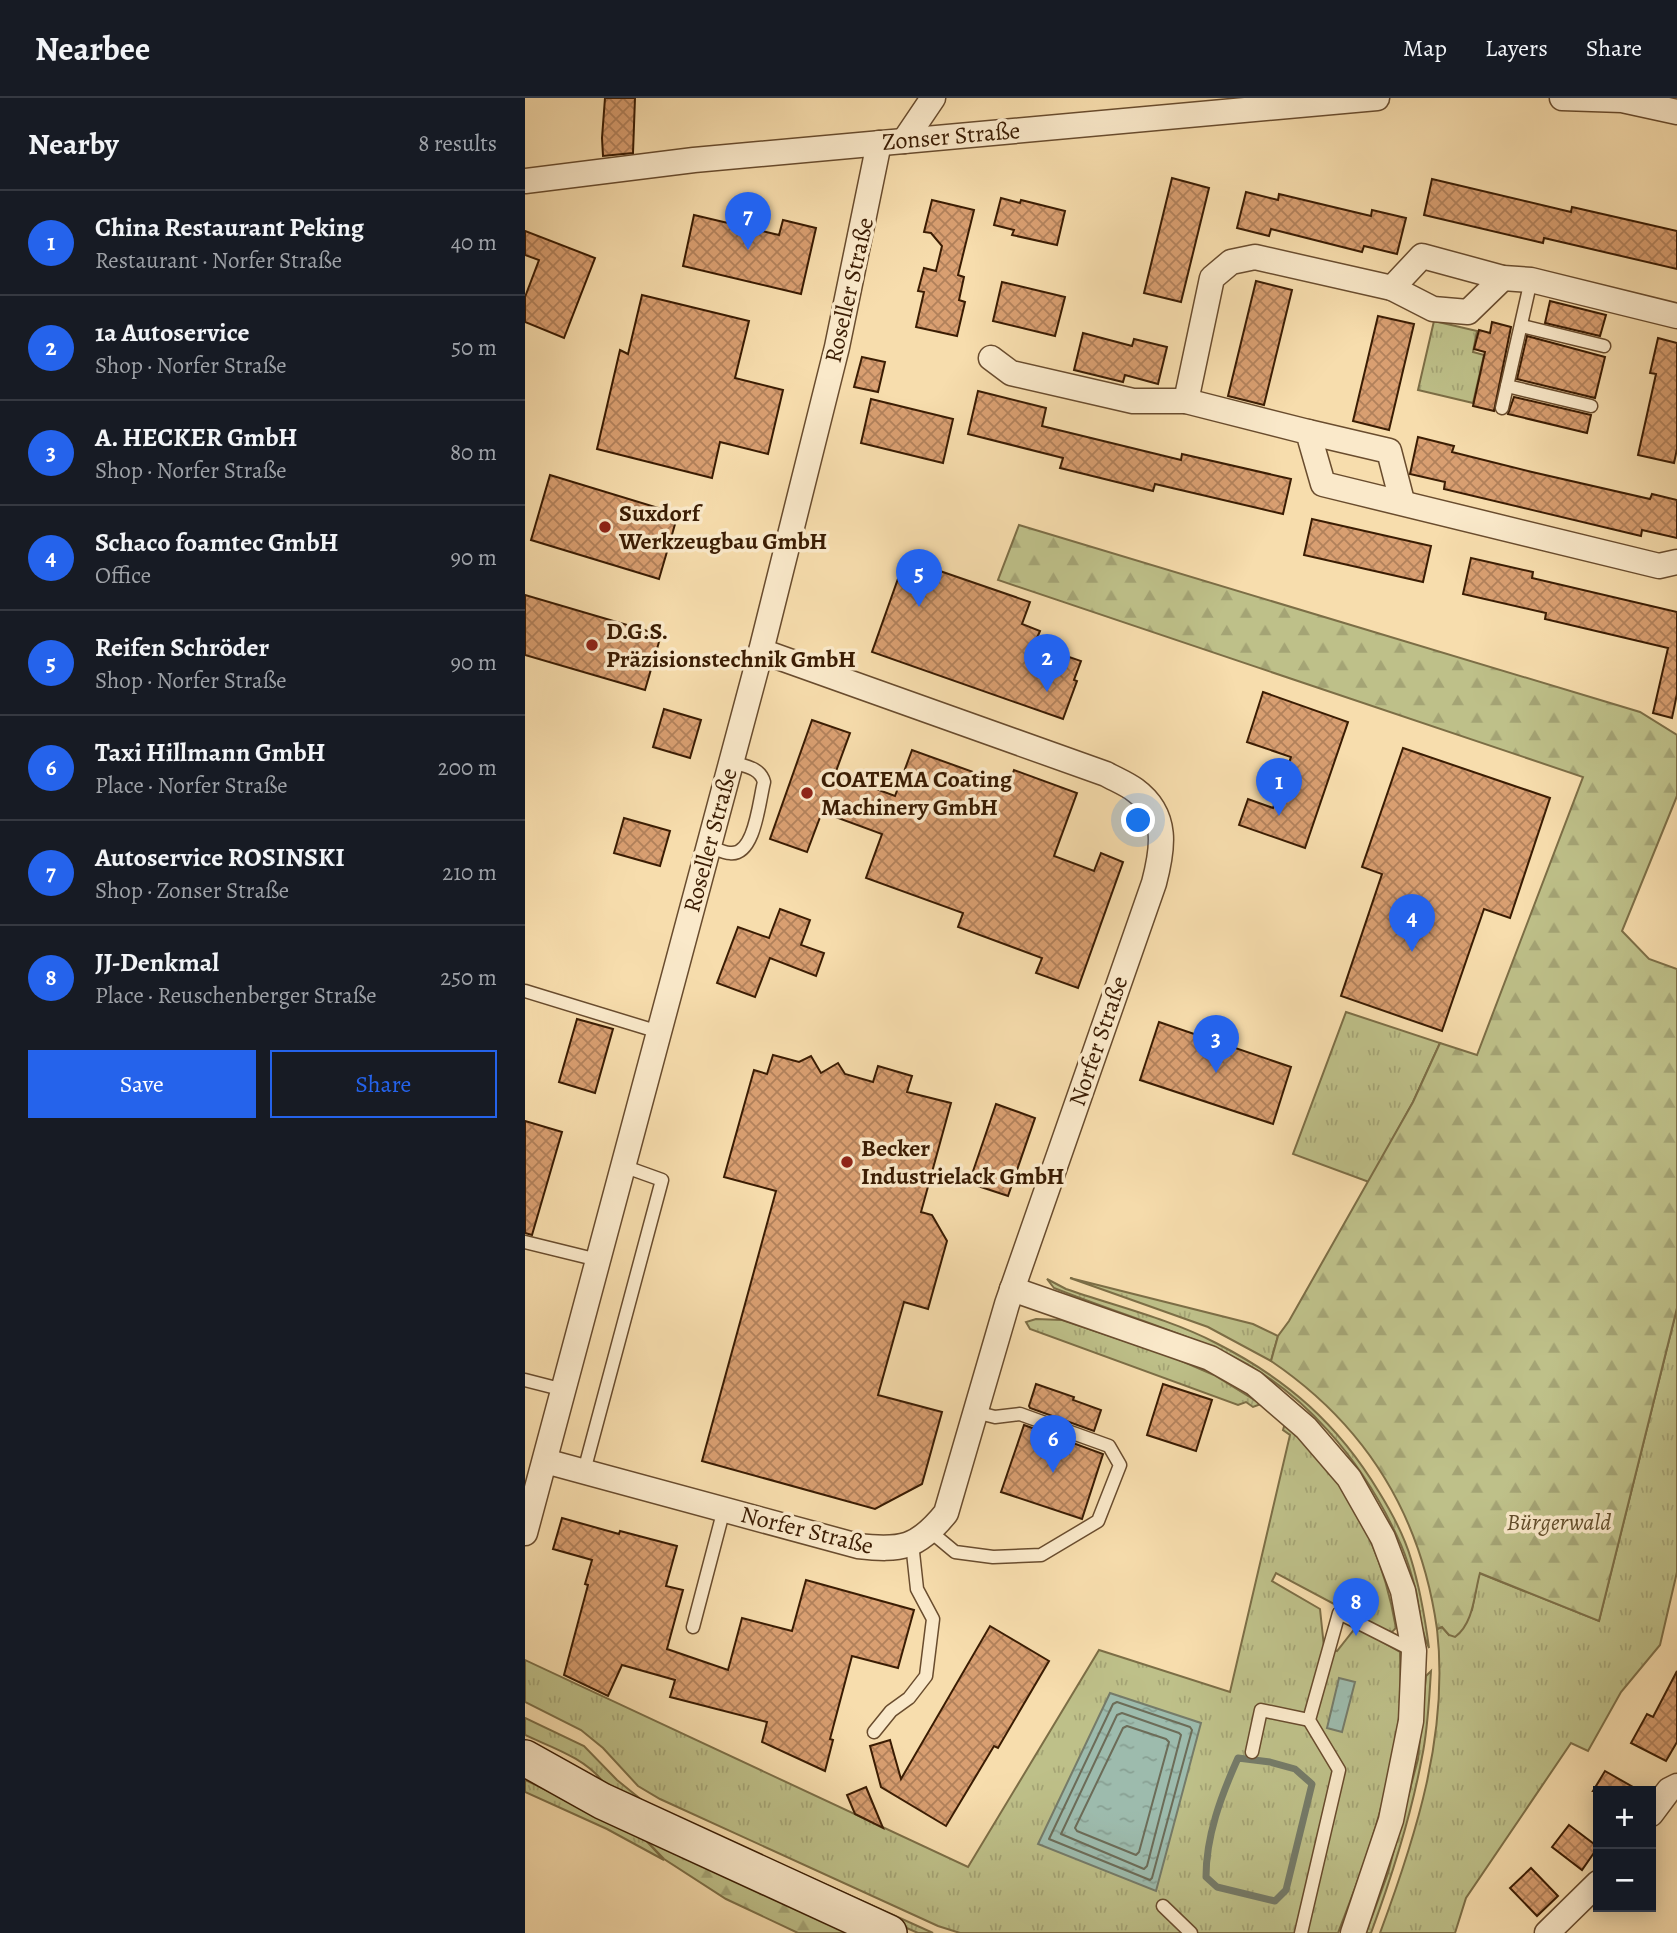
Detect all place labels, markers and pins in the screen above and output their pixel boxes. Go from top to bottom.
pin: 7 [725,192,771,250]
place label: Suxdorf Werkzeugbau GmbH [618,497,827,557]
marker: Suxdorf Werkzeugbau GmbH [597,519,613,535]
pin: 5 [896,549,942,607]
place label: D.G.S. Präzisionstechnik GmbH [606,615,856,675]
pin: 2 [1024,634,1070,692]
marker: D.G.S. Präzisionstechnik GmbH [584,637,600,653]
pin: 1 [1256,758,1302,816]
place label: COATEMA Coating Machinery GmbH [821,763,1013,823]
marker: COATEMA Coating Machinery GmbH [799,785,815,801]
pin: 4 [1389,894,1435,952]
pin: 3 [1193,1015,1239,1073]
place label: Becker Industrielack GmbH [861,1132,1065,1192]
marker: Becker Industrielack GmbH [839,1154,855,1170]
pin: 6 [1030,1415,1076,1473]
pin: 8 [1333,1578,1379,1636]

